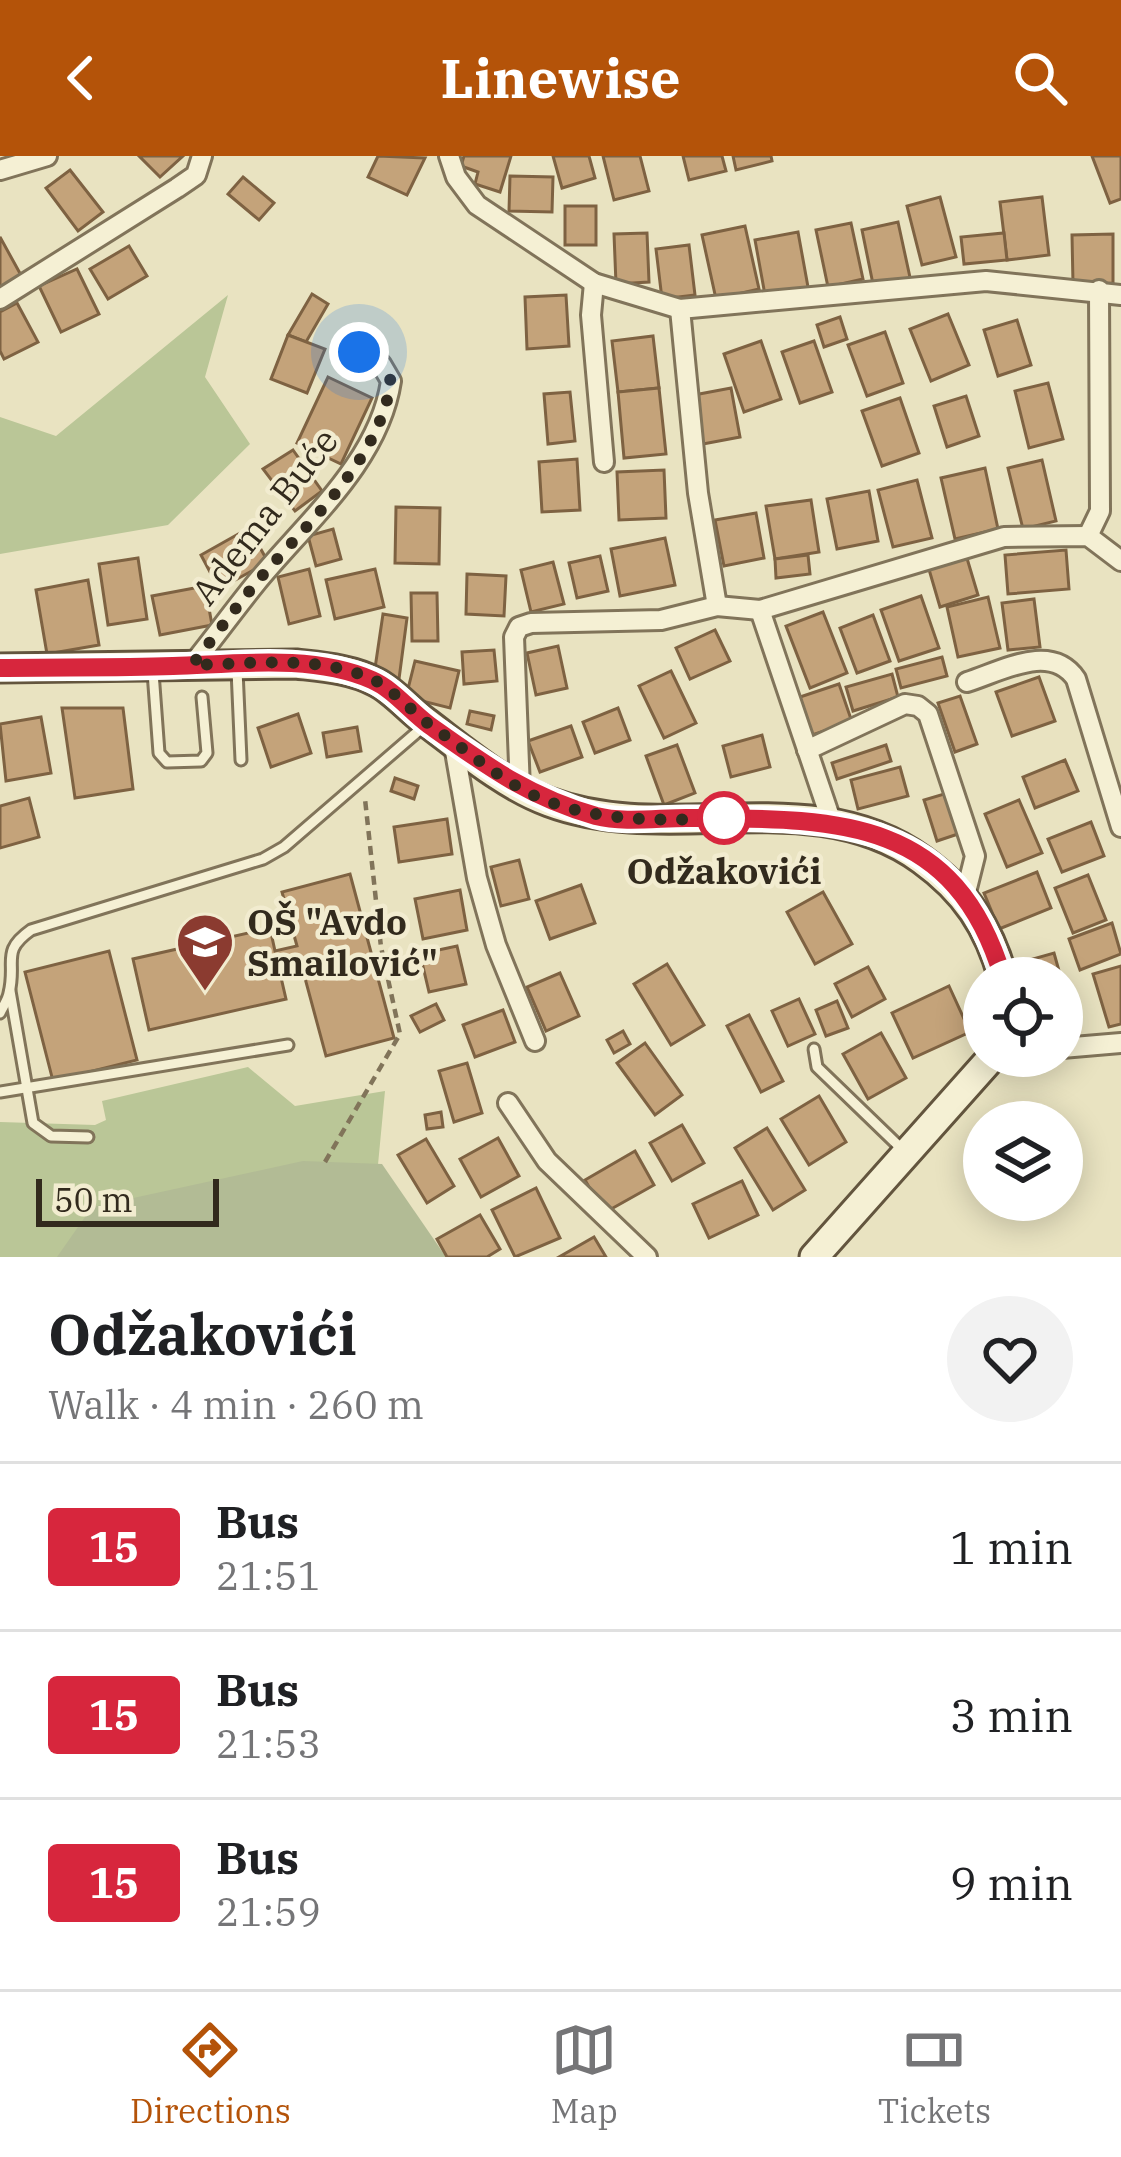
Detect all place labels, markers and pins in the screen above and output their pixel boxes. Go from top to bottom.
marker: Odžakovići [699,793,749,843]
place label: Odžakovići [626,847,822,894]
place label: OŠ "Avdo Smailović" [247,898,438,986]
school or university icon: OŠ "Avdo Smailović" [174,911,236,993]

